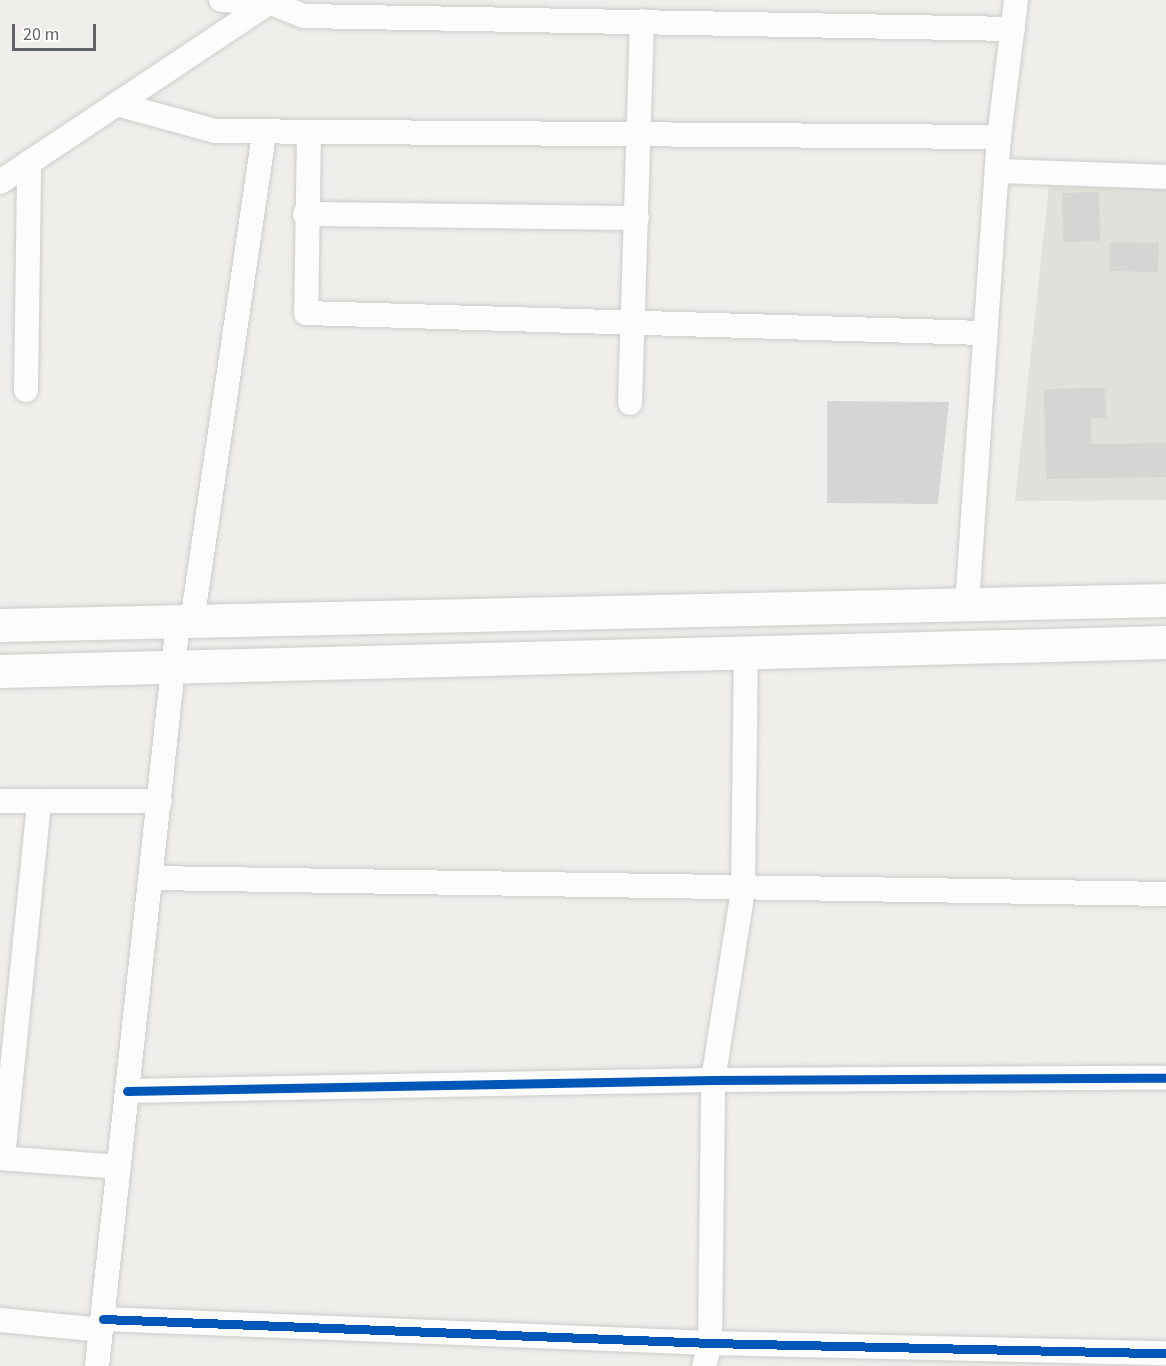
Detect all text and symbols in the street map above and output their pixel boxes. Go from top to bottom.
scale bar [15,12,99,50]
text: 20 m [23,22,59,47]

